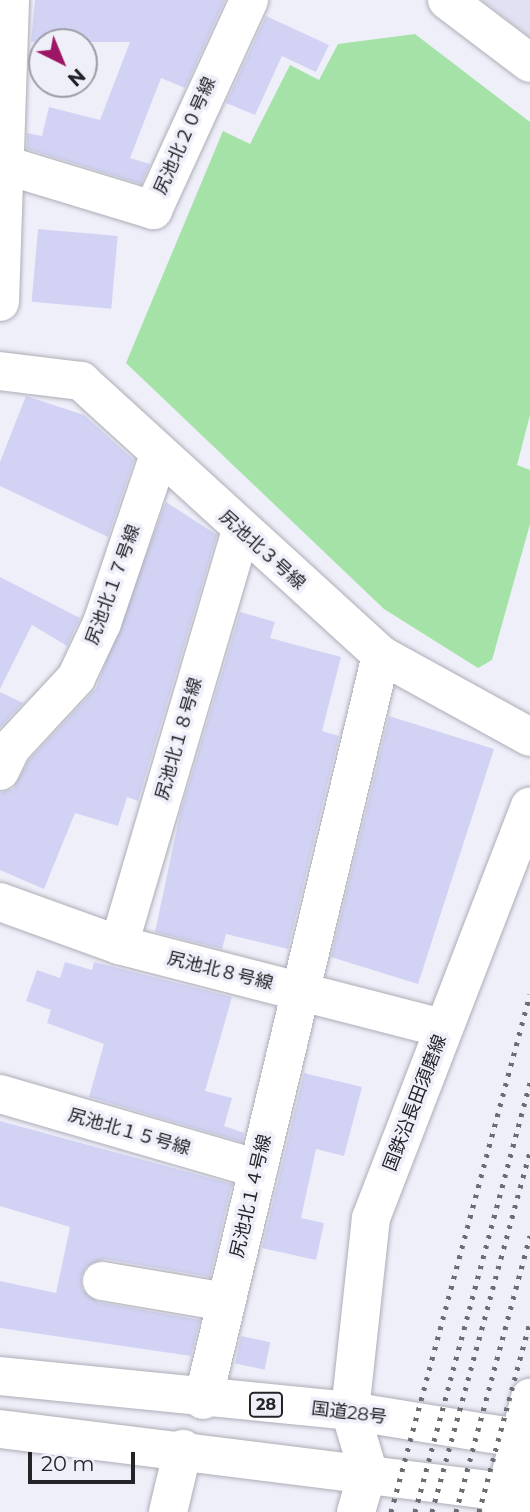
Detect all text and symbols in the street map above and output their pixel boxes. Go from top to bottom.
north arrow [28,28,98,98]
text: N [63,64,90,91]
street label: 尻池北２０号線 [150,74,220,198]
street label: 尻池北３号線 [215,506,309,594]
street label: 尻池北１７号線 [81,522,145,648]
street label: 尻池北１８号線 [151,675,207,803]
street label: 尻池北８号線 [165,947,275,995]
street label: 国鉄沿長田須磨線 [379,1032,451,1174]
street label: 尻池北１５号線 [65,1104,193,1160]
street label: 尻池北１４号線 [226,1132,276,1260]
road number: 28 [248,1392,284,1418]
street label: 国道28号 [310,1398,388,1428]
scale bar [32,1438,138,1482]
text: 20 m [41,1451,95,1476]

